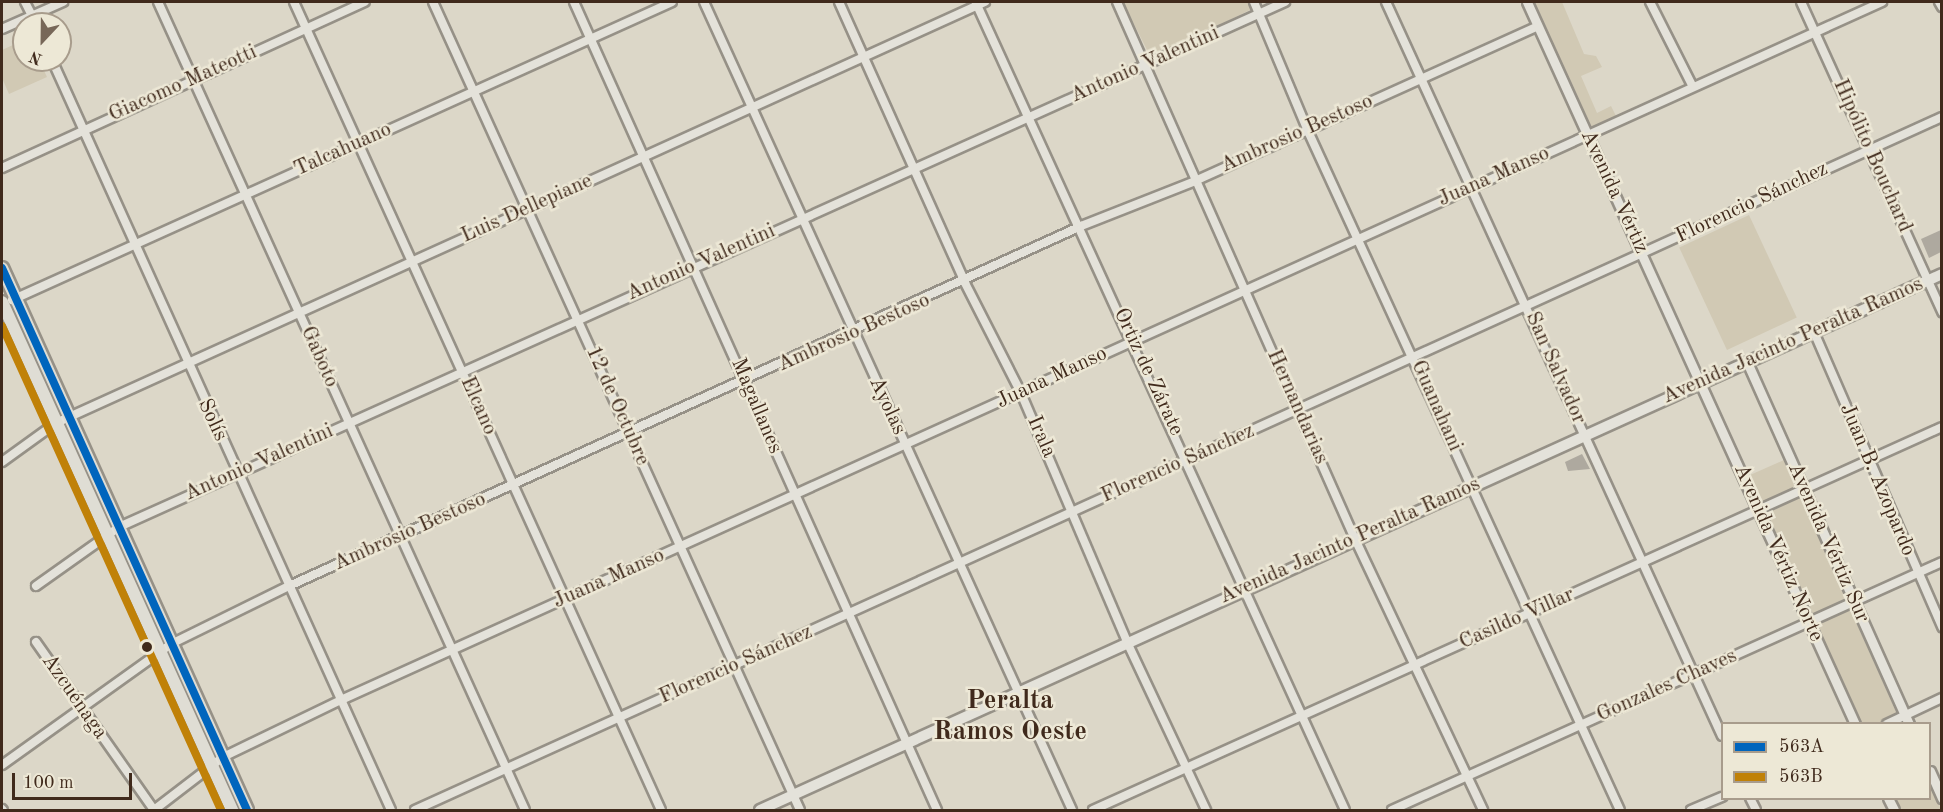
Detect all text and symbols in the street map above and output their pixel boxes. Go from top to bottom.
north arrow [12,12,72,72]
street label: Antonio Valentini [1067,21,1223,109]
street label: Giacomo Mateotti [105,40,261,128]
text: N [27,47,45,67]
street label: Hipólito Bouchard [1827,75,1917,237]
street label: Ambrosio Bestoso [1217,89,1377,179]
street label: Talcahuano [290,117,396,183]
street label: Avenida Vértiz [1574,126,1654,258]
street label: Juana Manso [1434,141,1554,213]
street label: Florencio Sánchez [1672,157,1832,249]
street label: Luis Dellepiane [458,169,596,249]
street label: Antonio Valentini [623,219,779,307]
street label: Avenida Jacinto Peralta Ramos [1659,272,1927,410]
street label: Ambrosio Bestoso [774,288,934,378]
street label: Ortiz de Zárate [1107,304,1189,440]
street label: San Salvador [1519,308,1591,428]
street label: Gaboto [294,322,344,392]
street label: Juana Manso [993,341,1111,415]
street label: 12 de Octubre [579,342,655,470]
street label: Hernandarias [1260,346,1334,468]
street label: Magallanes [725,354,787,458]
street label: Guanahani [1405,356,1467,456]
street label: Elcano [454,373,502,439]
street label: Ayolas [863,373,911,439]
street label: Solís [191,395,233,445]
street label: Juan B. Azopardo [1833,400,1921,560]
street label: Irala [1021,412,1061,462]
street label: Antonio Valentini [181,419,337,507]
street label: Florencio Sánchez [1097,419,1259,509]
street label: Avenida Vértiz Sur [1781,459,1875,627]
street label: Avenida Vértiz Norte [1728,460,1828,646]
street label: Avenida Jacinto Peralta Ramos [1216,472,1484,610]
street label: Ambrosio Bestoso [330,487,490,577]
street label: Juana Manso [549,543,669,615]
street label: Casildo Villar [1455,582,1579,656]
street label: Florencio Sánchez [655,620,817,710]
unlabelled marker [141,641,153,653]
street label: Gonzales Chaves [1593,644,1741,728]
street label: Azcuénaga [35,649,113,745]
district label: Peralta Ramos Oeste [933,684,1087,747]
legend [1721,722,1931,800]
text: 563A [1779,738,1824,756]
scale bar [15,761,135,799]
text: 563B [1779,768,1823,786]
text: 100 m [23,774,74,792]

